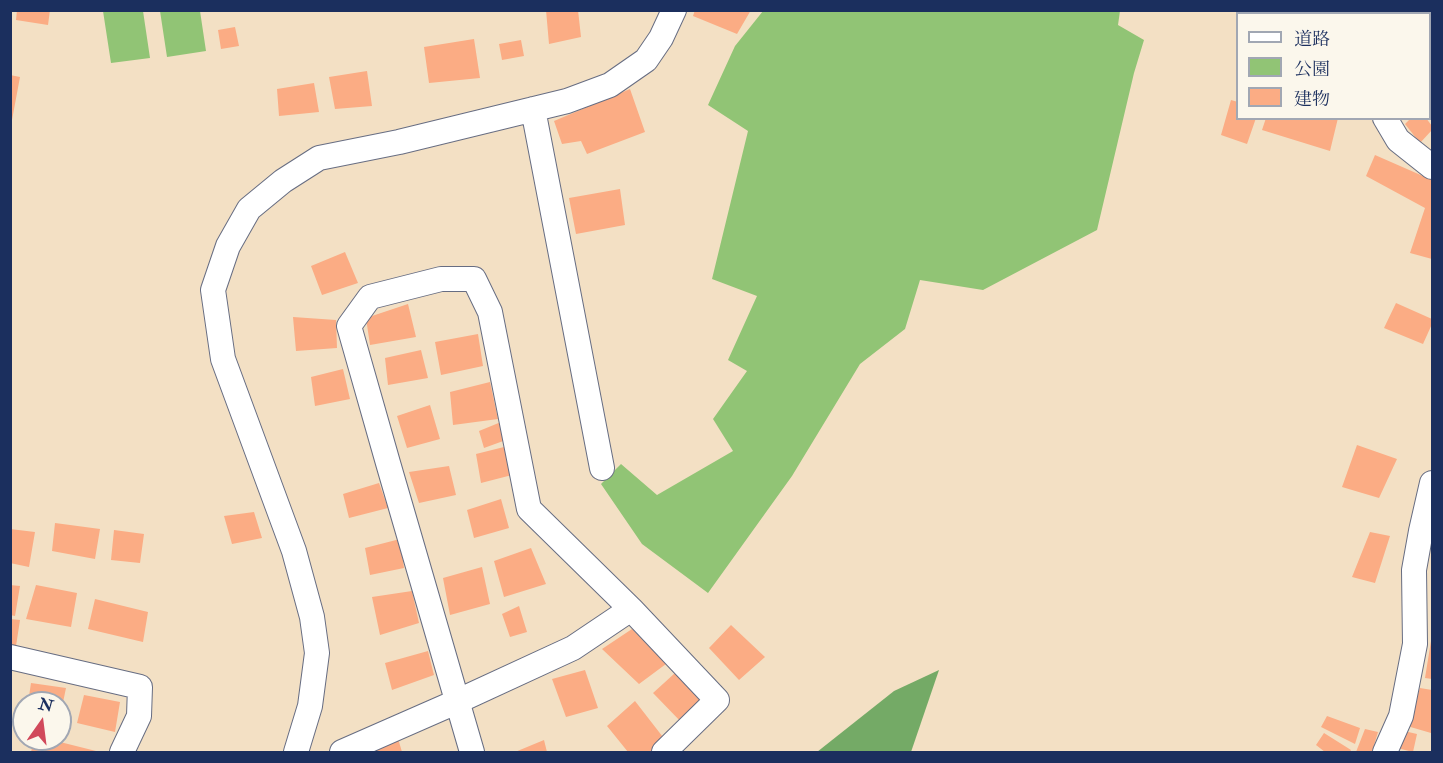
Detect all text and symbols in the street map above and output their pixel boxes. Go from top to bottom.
legend [1236,12,1431,120]
text: 道路 [1294,28,1330,51]
text: 公園 [1294,58,1330,81]
text: 建物 [1294,88,1330,111]
north arrow [12,691,72,751]
text: N [36,694,55,717]

